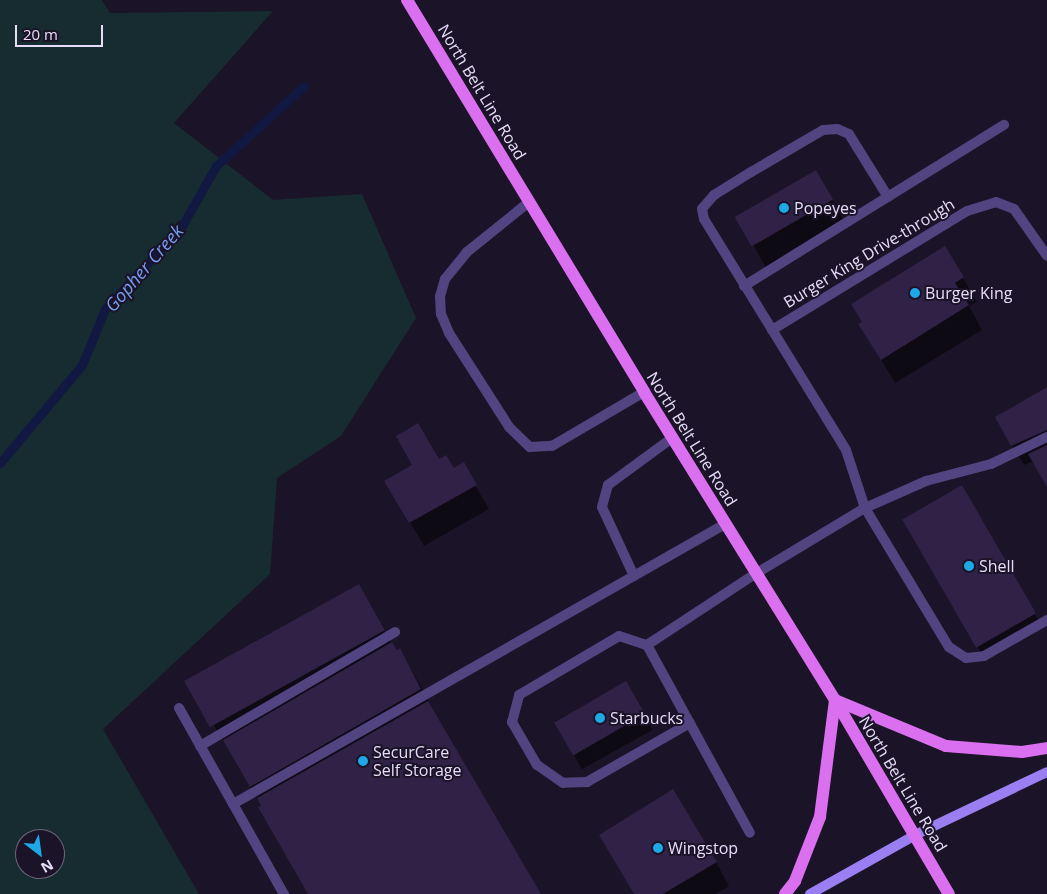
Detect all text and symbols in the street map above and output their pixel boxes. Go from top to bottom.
scale bar [18,15,105,47]
street label: North Belt Line Road [434,21,530,163]
text: 20 m [23,24,58,44]
street label: Burger King Drive-through [780,194,958,312]
place label: Popeyes [794,198,857,218]
marker: Popeyes [778,202,790,214]
water label: Gopher Creek [100,220,188,316]
place label: Burger King [925,283,1012,303]
marker: Burger King [909,287,921,299]
street label: North Belt Line Road [643,368,741,510]
place label: Shell [979,556,1015,576]
marker: Shell [963,560,975,572]
place label: Starbucks [610,708,683,728]
marker: Starbucks [594,712,606,724]
street label: North Belt Line Road [855,713,951,855]
place label: SecurCare Self Storage [373,742,462,780]
marker: SecurCare Self Storage [357,755,369,767]
north arrow [15,829,65,879]
place label: Wingstop [668,838,738,858]
marker: Wingstop [652,842,664,854]
text: N [38,855,57,878]

